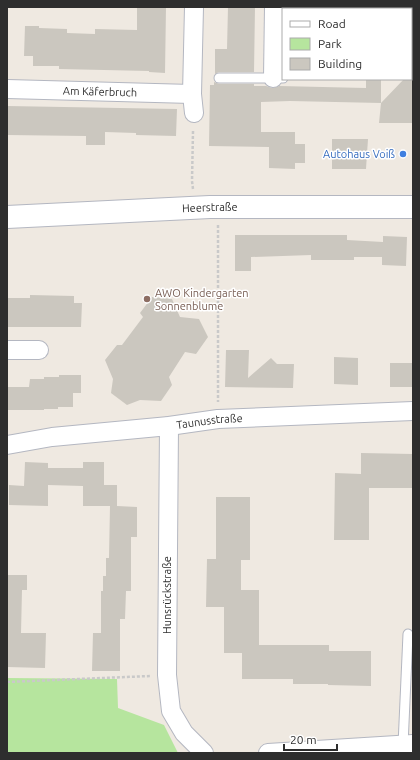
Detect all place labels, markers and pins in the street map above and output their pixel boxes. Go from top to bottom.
place label: Autohaus Voiß [323,148,395,160]
marker: Autohaus Voiß [398,149,408,159]
place label: AWO Kindergarten Sonnenblume [155,287,249,312]
marker: AWO Kindergarten Sonnenblume [142,294,152,304]

